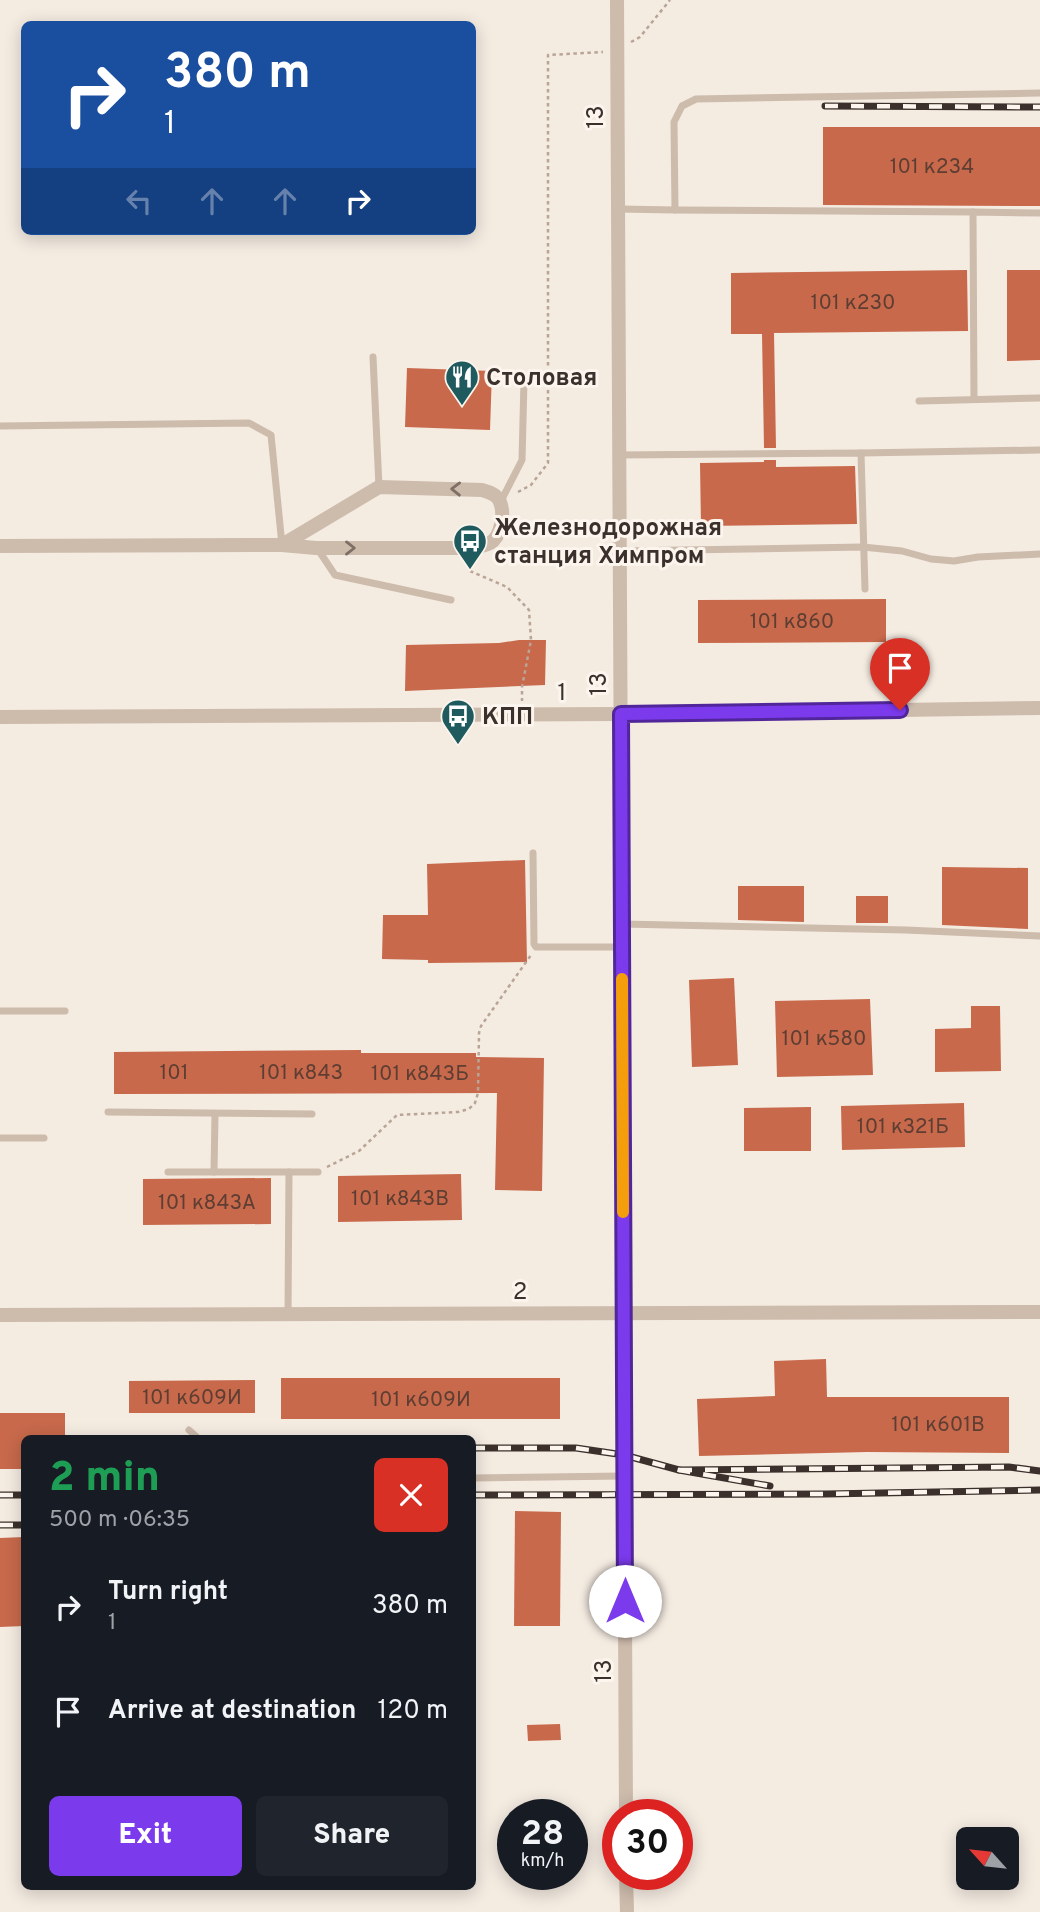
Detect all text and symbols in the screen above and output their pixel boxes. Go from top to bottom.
text: 380 m [164,44,311,106]
icon: right [49,49,140,140]
text: 1 [164,105,176,145]
street label: 13 [582,105,612,129]
house number: 101 к234 [890,154,974,181]
icon: left [120,182,158,220]
icon: ahead [193,182,231,220]
icon: ahead [266,182,304,220]
icon: right [339,182,377,220]
house number: 101 к230 [811,290,895,317]
restaurant icon: Столовая [443,358,481,407]
place label: Столовая [486,364,597,394]
one-way arrow [450,481,460,497]
place label: Железнодорожная станция Химпром [494,514,722,572]
bus stop icon: Железнодорожная станция Химпром [451,522,489,571]
one-way arrow [345,540,356,556]
house number: 101 к860 [750,609,834,636]
pin [870,638,930,710]
icon: arrive [881,649,919,687]
street label: 13 [585,672,615,696]
street label: 1 [558,679,566,709]
bus stop icon: КПП [439,697,477,746]
place label: КПП [482,703,533,733]
house number: 101 к580 [782,1026,866,1053]
house number: 101 [159,1060,189,1087]
house number: 101 к843 [259,1060,343,1087]
house number: 101 к843Б [371,1061,469,1088]
house number: 101 к321Б [857,1114,949,1141]
house number: 101 к843В [351,1186,449,1213]
house number: 101 к843А [158,1190,256,1217]
street label: 2 [513,1278,527,1308]
house number: 101 к609И [142,1385,242,1412]
house number: 101 к609И [371,1387,471,1414]
house number: 101 к601В [891,1412,985,1439]
text: 2 min [49,1453,160,1506]
button: close [374,1458,448,1532]
text: 500 m · 06:35 [49,1506,190,1535]
position arrow [588,1564,662,1638]
text: Turn right [108,1576,228,1609]
icon: right [49,1588,87,1626]
text: 380 m [372,1590,448,1623]
text: 1 [108,1609,117,1638]
street label: 13 [590,1659,620,1683]
icon: arrive [49,1693,87,1731]
text: Arrive at destination [108,1695,356,1728]
text: 120 m [378,1695,448,1728]
button: Exit [49,1796,242,1876]
button: Share [256,1796,448,1876]
speed limit sign: 30 [602,1799,693,1890]
text: 28 [521,1813,564,1857]
north arrow [956,1827,1018,1890]
map controls [956,1827,1019,1890]
text: km/h [521,1850,564,1873]

